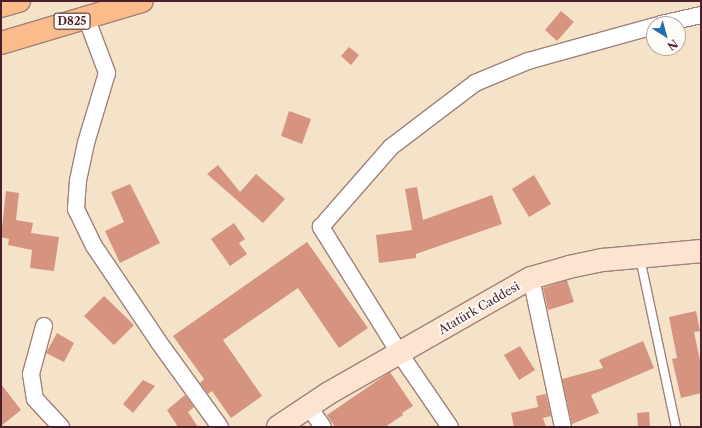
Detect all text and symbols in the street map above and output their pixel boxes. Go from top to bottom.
road number: D825 [53,12,91,30]
north arrow [646,16,686,56]
text: N [665,36,681,53]
street label: Atatürk Caddesi [436,279,522,337]

